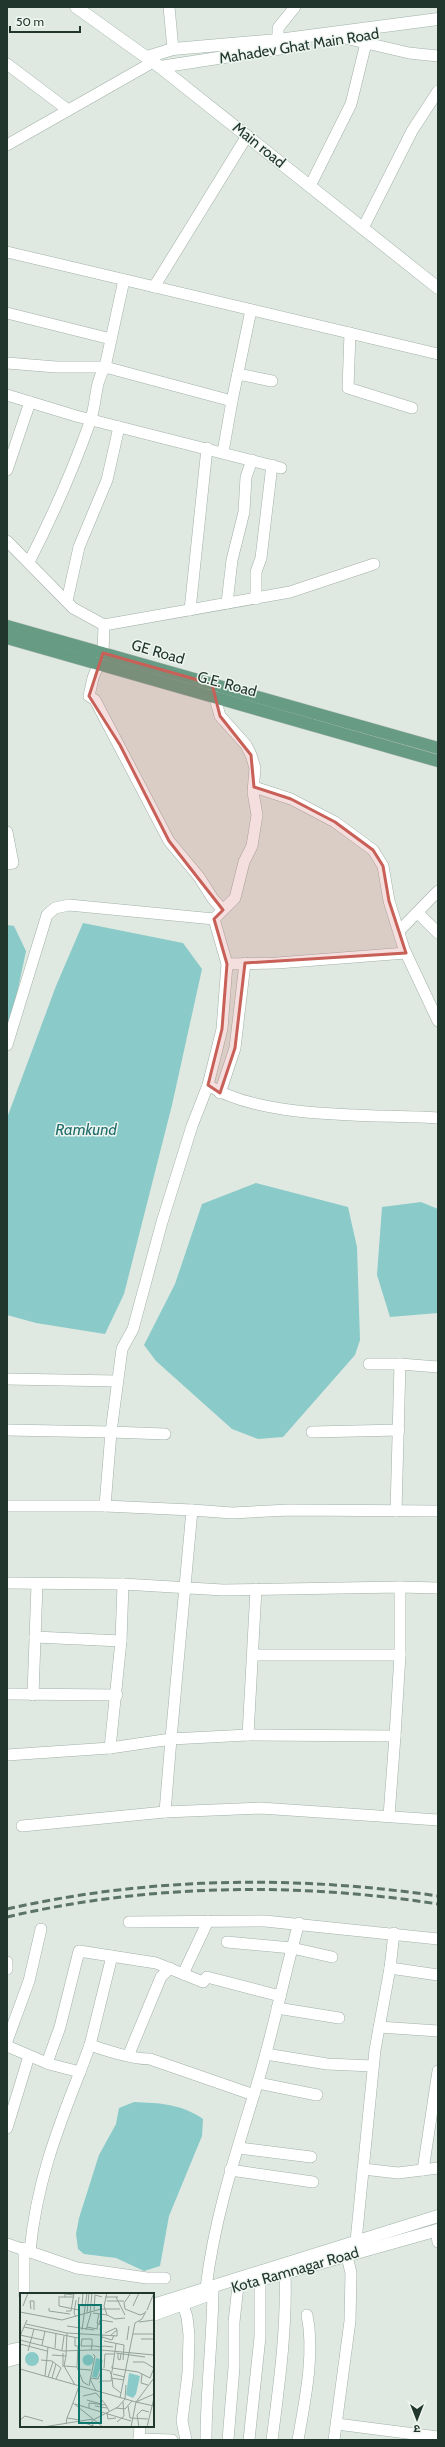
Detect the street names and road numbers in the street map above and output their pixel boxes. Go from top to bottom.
street label: Mahadev Ghat Main Road [218,24,380,68]
street label: Main road [229,118,289,172]
street label: GE Road [129,636,187,668]
street label: G.E. Road [195,667,259,701]
street label: Kota Ramnagar Road [229,2243,361,2297]

